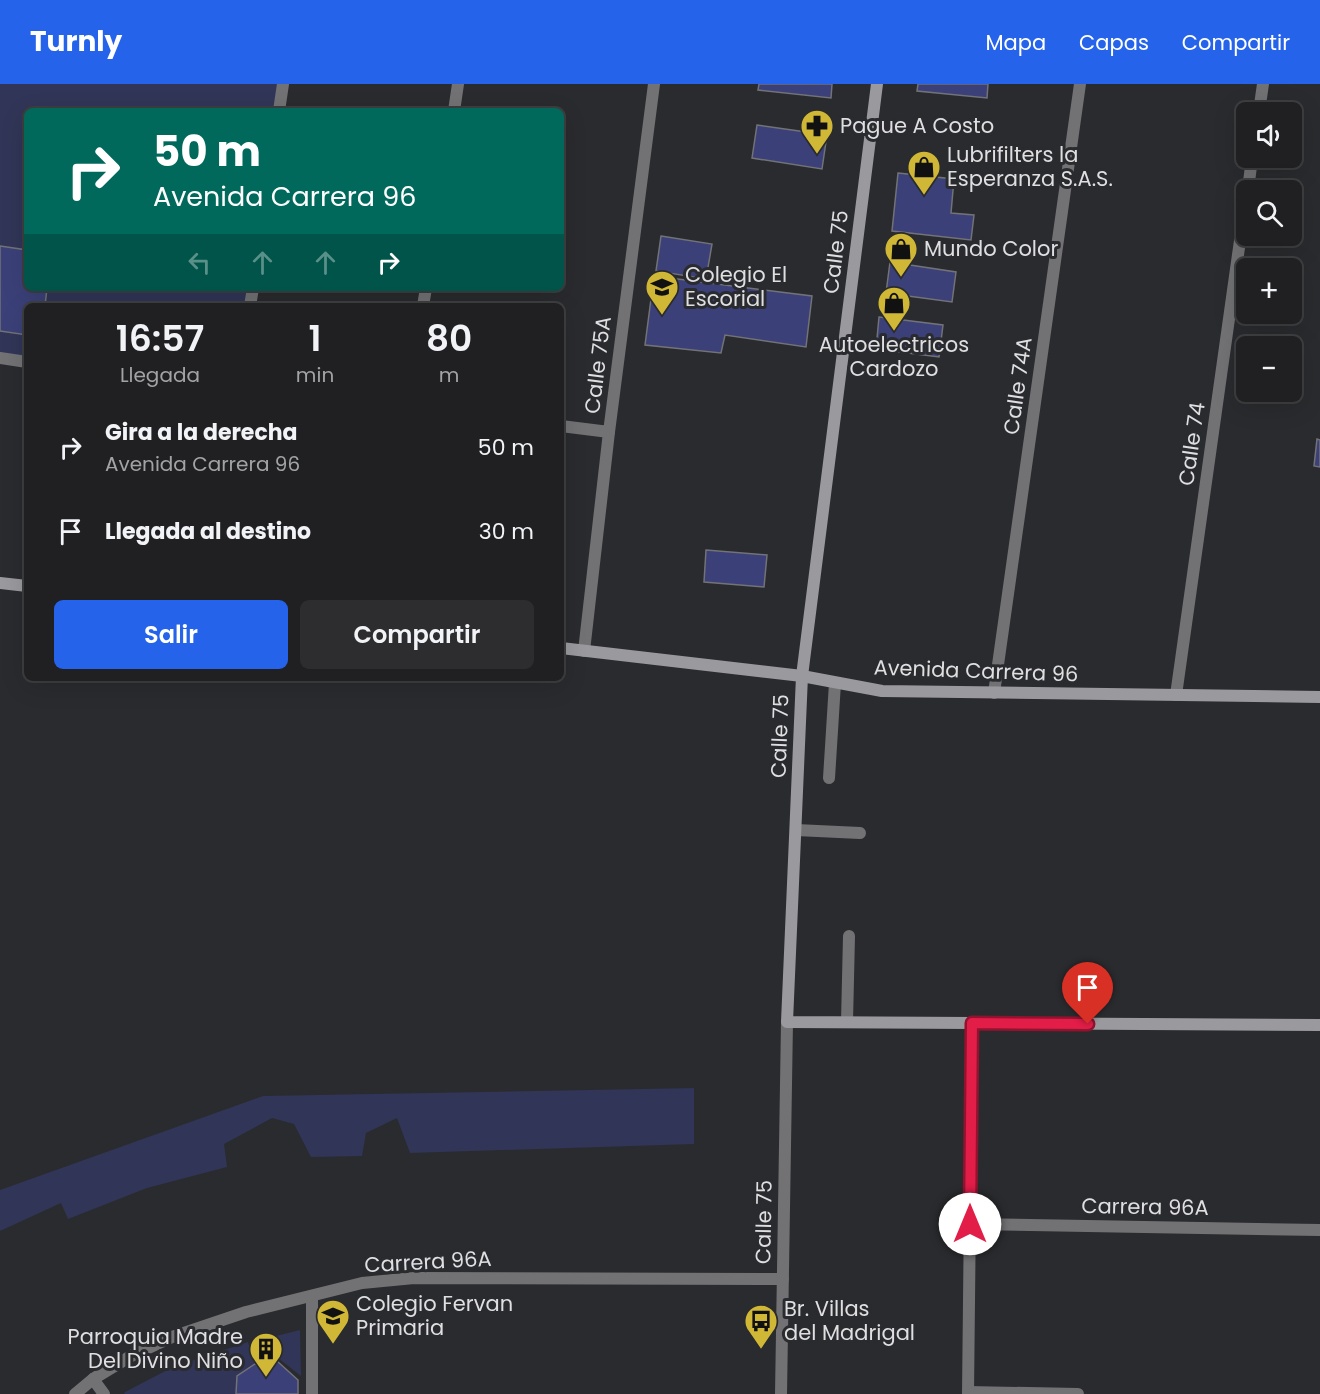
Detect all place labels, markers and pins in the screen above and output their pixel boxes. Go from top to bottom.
pharmacy icon: Pague A Costo [799,108,835,155]
place label: Pague A Costo [840,111,994,140]
place label: Lubrifilters la Esperanza S.A.S. [947,140,1113,193]
shop icon: Lubrifilters la Esperanza S.A.S. [906,149,942,196]
shop icon: Mundo Color [883,231,919,278]
place label: Mundo Color [924,234,1058,263]
place label: Colegio El Escorial [685,260,787,313]
school or university icon: Colegio El Escorial [644,269,680,316]
shop icon: Autoelectricos Cardozo [876,285,912,332]
place label: Autoelectricos Cardozo [819,330,969,383]
pin [1062,962,1113,1024]
place label: Colegio Fervan Primaria [356,1289,513,1342]
place label: Br. Villas del Madrigal [784,1294,915,1347]
school or university icon: Colegio Fervan Primaria [315,1298,351,1345]
bus stop icon: Br. Villas del Madrigal [743,1303,779,1350]
place label: Parroquia Madre Del Divino Niño [68,1322,243,1375]
building icon: Parroquia Madre Del Divino Niño [248,1331,284,1378]

